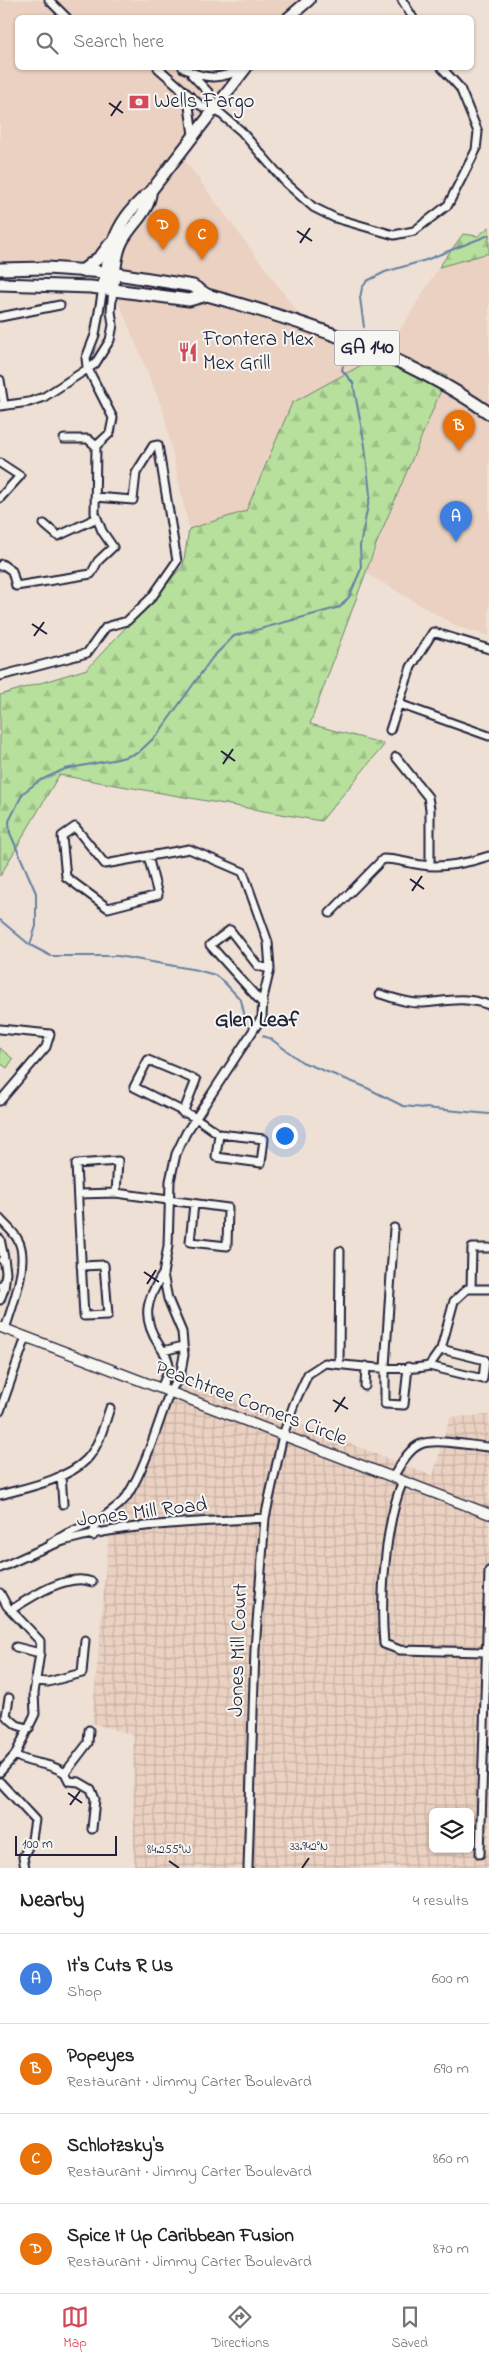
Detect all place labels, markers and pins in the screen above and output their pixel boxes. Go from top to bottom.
place label: Wells Fargo [154,87,255,119]
bank icon: Wells Fargo [128,91,150,113]
pin: D [147,209,179,250]
pin: C [186,219,218,260]
place label: Frontera Mex Mex Grill [202,325,314,379]
restaurant icon: Frontera Mex Mex Grill [177,341,199,363]
pin: B [443,410,475,451]
pin: A [440,501,472,542]

